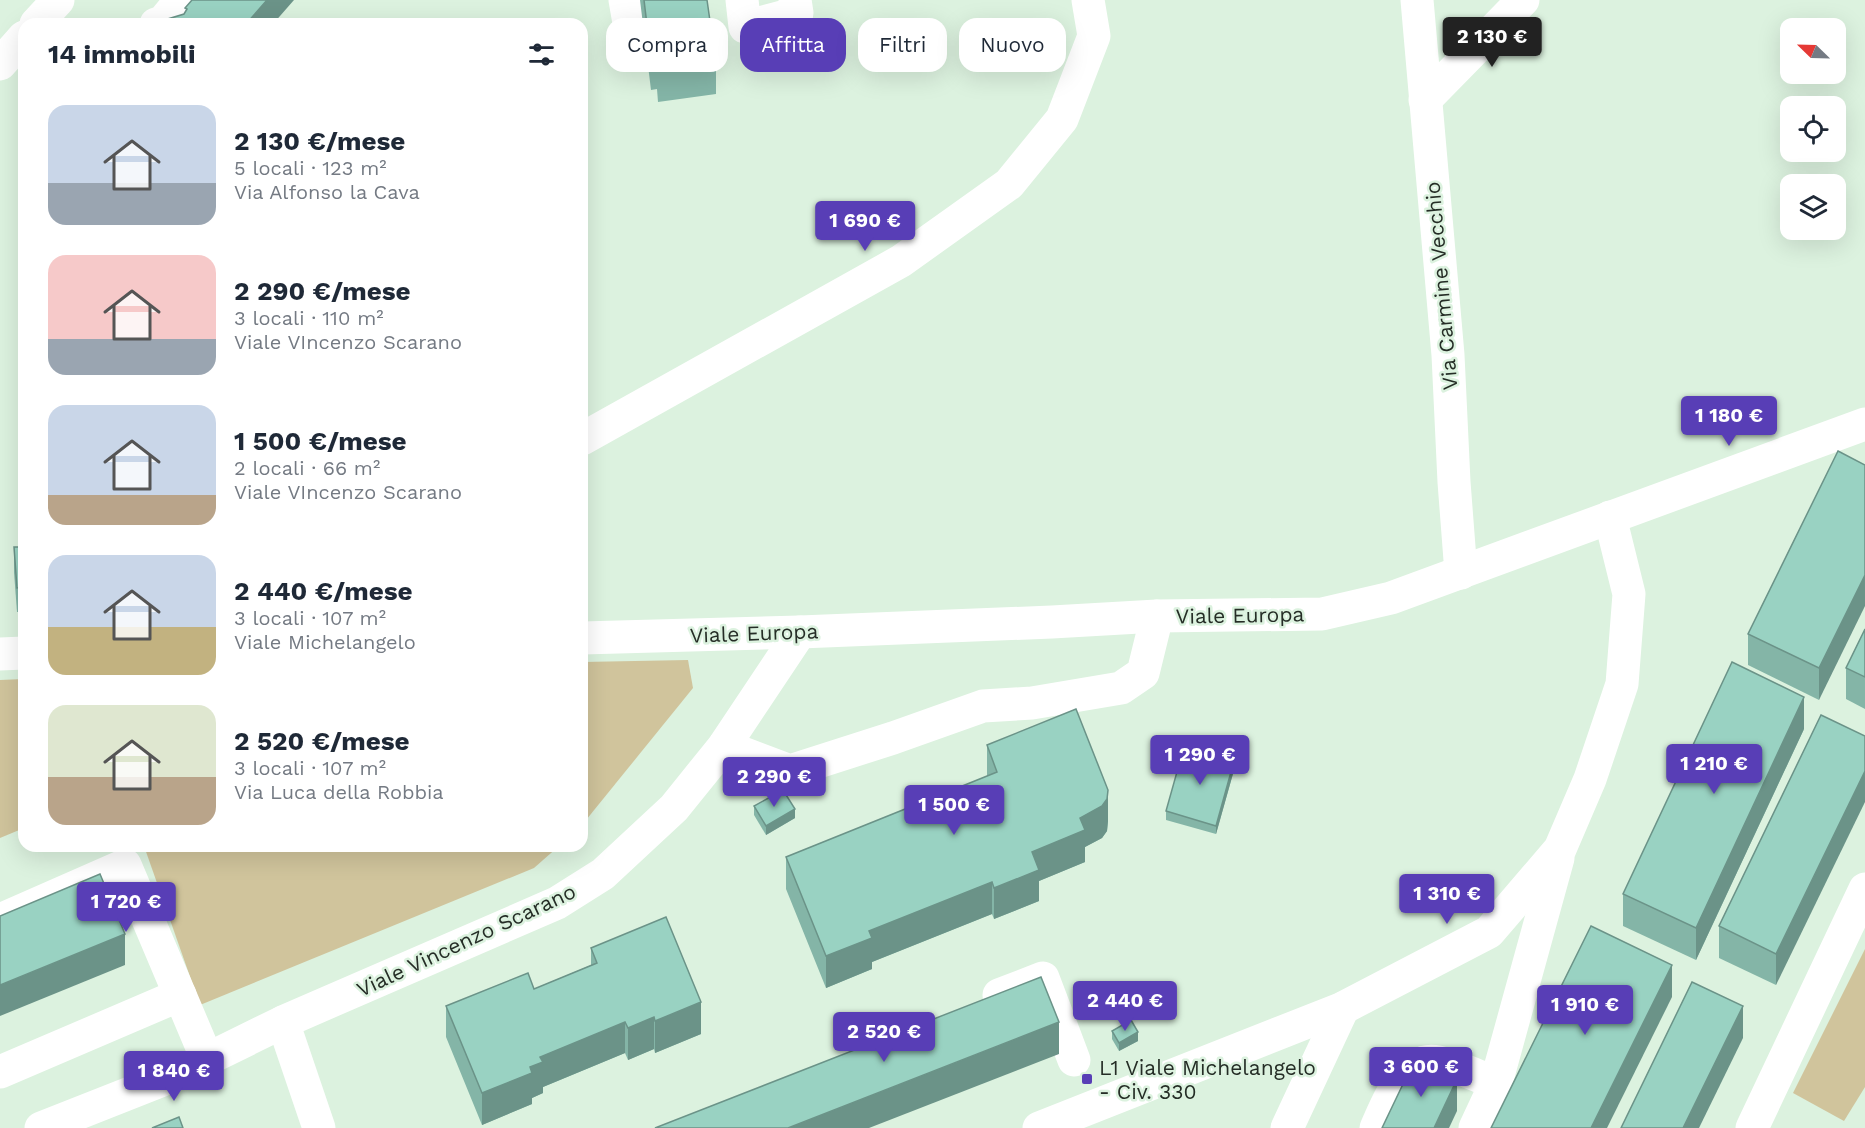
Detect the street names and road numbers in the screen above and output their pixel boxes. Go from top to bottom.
street label: Via Carmine Vecchio [1419,181,1463,391]
street label: Viale Europa [1175,601,1305,629]
street label: Viale Europa [689,618,819,648]
street label: Viale Vincenzo Scarano [352,878,580,1002]

